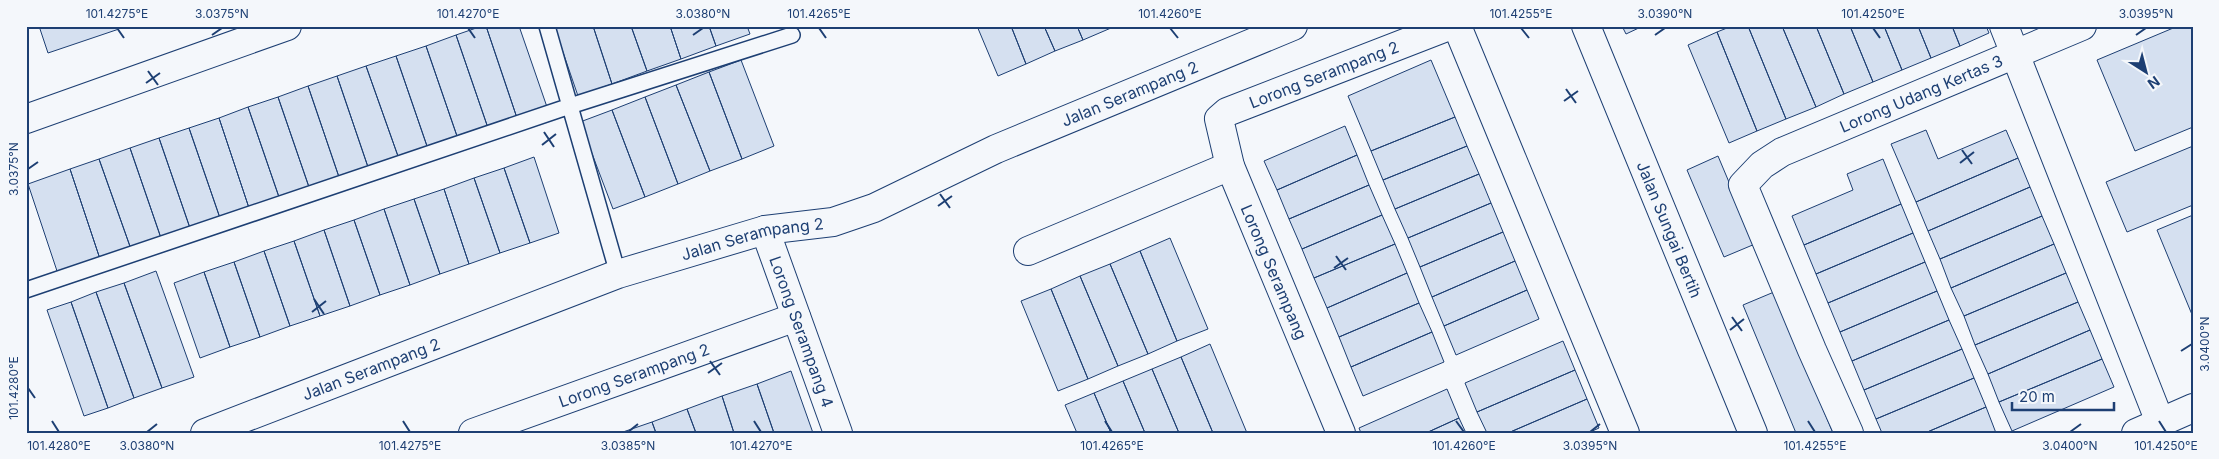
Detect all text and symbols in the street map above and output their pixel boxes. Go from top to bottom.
text: 101.4275°E [86,6,148,21]
text: 3.0375°N [195,6,249,21]
text: 101.4270°E [437,6,499,21]
text: 3.0380°N [676,6,730,21]
text: 101.4265°E [787,6,851,21]
text: 101.4260°E [1138,6,1202,21]
text: 101.4255°E [1489,6,1553,21]
text: 3.0390°N [1638,6,1692,21]
text: 101.4250°E [1841,6,1905,21]
text: 3.0395°N [2119,6,2173,21]
street label: Lorong Serampang 2 [1246,36,1402,112]
north arrow [2122,48,2172,98]
street label: Lorong Udang Kertas 3 [1836,50,2006,137]
street label: Jalan Serampang 2 [1058,56,1201,131]
text: N [2145,73,2163,93]
text: 3.0375°N [6,142,21,196]
street label: Jalan Sungai Bertih [1633,158,1706,301]
street label: Lorong Serampang [1237,202,1311,342]
street label: Jalan Serampang 2 [679,213,825,265]
street label: Lorong Serampang 4 [765,253,838,410]
text: 3.0400°N [2197,316,2212,372]
street label: Jalan Serampang 2 [299,333,443,405]
street label: Lorong Serampang 2 [556,339,712,411]
text: 101.4280°E [6,356,21,420]
scale bar [2012,379,2114,411]
text: 20 m [2019,387,2055,406]
text: 101.4280°E [27,438,91,453]
text: 3.0380°N [120,438,174,453]
text: 101.4275°E [379,438,441,453]
text: 3.0385°N [601,438,655,453]
text: 101.4270°E [730,438,792,453]
text: 101.4265°E [1080,438,1144,453]
text: 101.4260°E [1432,438,1496,453]
text: 3.0395°N [1563,438,1617,453]
text: 101.4255°E [1783,438,1847,453]
text: 3.0400°N [2042,438,2098,453]
text: 101.4250°E [2134,438,2198,453]

